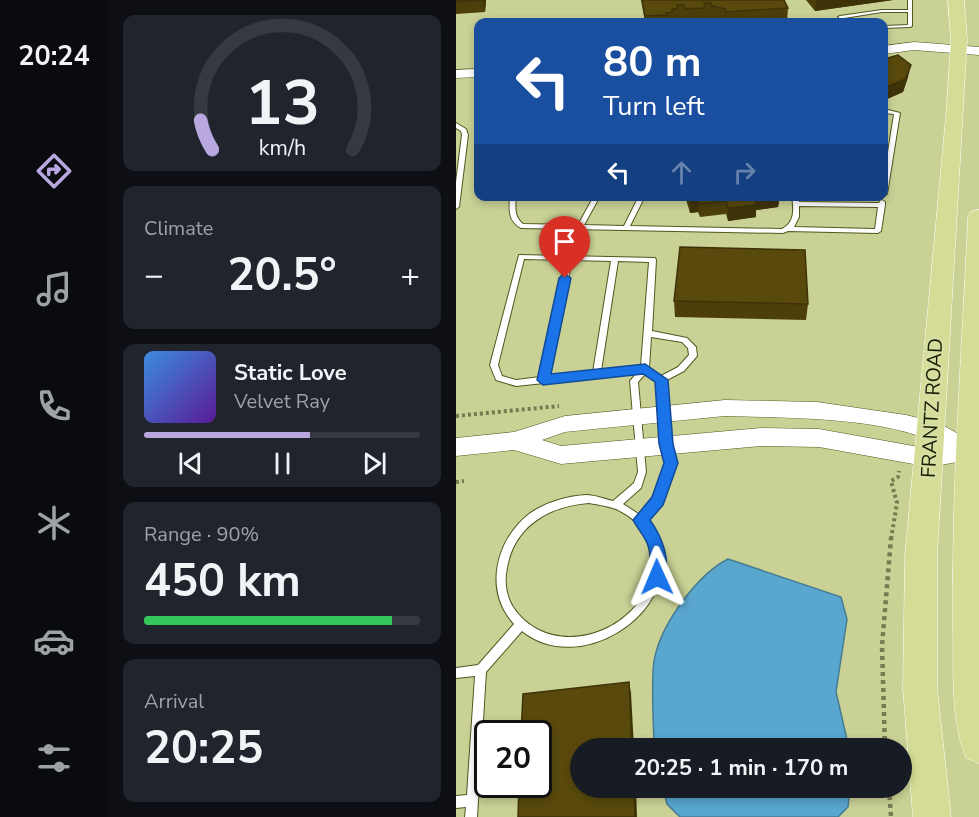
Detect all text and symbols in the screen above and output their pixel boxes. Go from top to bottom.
text: 80 m [603,34,702,91]
text: 20:24 [18,38,90,75]
icon: left [504,42,582,120]
text: 13 [245,61,319,146]
text: Turn left [603,88,704,125]
text: km/h [258,133,306,163]
icon: directions [33,150,75,192]
icon: left [602,156,635,189]
icon: ahead [665,156,698,189]
icon: right [728,156,761,189]
text: Climate [144,215,213,242]
pin [539,216,590,278]
icon: arrive [548,225,581,258]
text: 20.5° [227,245,337,306]
text: − [144,253,164,298]
text: + [400,253,420,298]
icon: music [33,268,75,310]
street label: FRANTZ ROAD [915,337,949,479]
text: Static Love [234,358,347,388]
icon: phone [33,385,75,427]
text: Velvet Ray [234,388,330,415]
icon: previous [174,447,207,480]
icon: pause [266,447,299,480]
icon: next [358,447,391,480]
icon: climate [33,502,75,544]
text: Range · 90% [144,521,259,548]
position arrow [625,545,689,609]
text: 450 km [144,551,301,612]
icon: car [33,620,75,662]
text: Arrival [144,688,204,715]
text: 20:25 [144,718,263,779]
speed limit sign: 20 [474,720,552,798]
icon: filters [33,737,75,779]
text: 20:25 · 1 min · 170 m [634,753,848,783]

